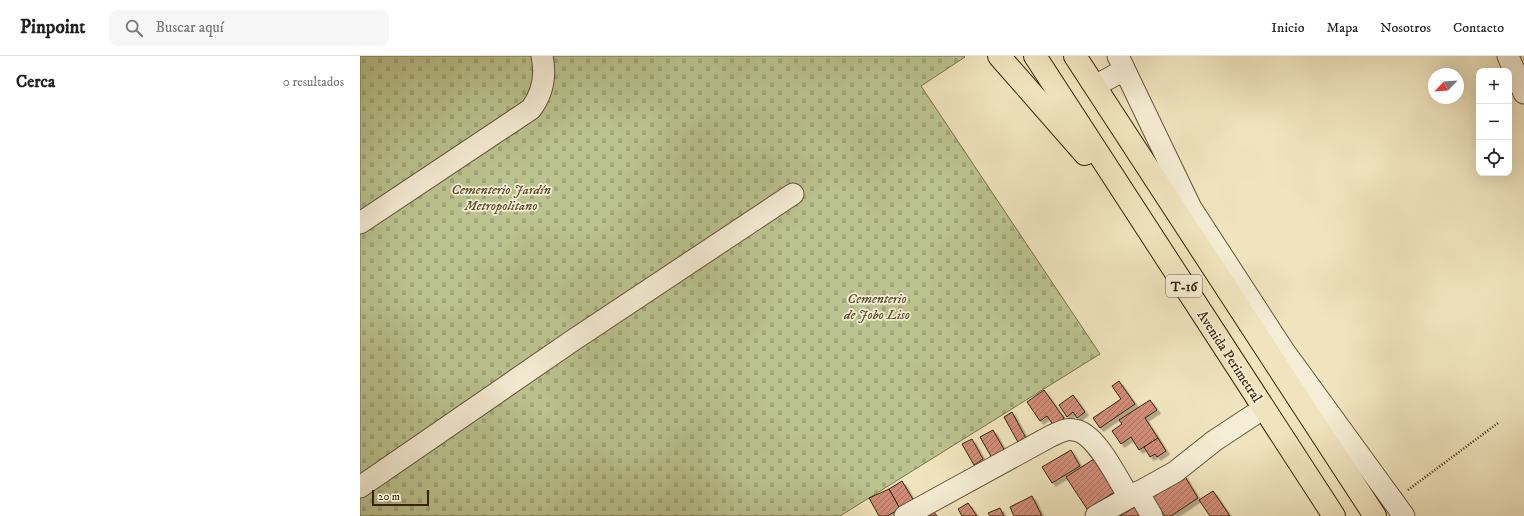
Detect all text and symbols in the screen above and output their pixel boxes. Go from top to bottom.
search box [109,10,389,46]
text: Pinpoint [20,16,85,39]
icon: search [123,17,145,39]
text: Buscar aquí [155,18,224,37]
text: Inicio [1271,19,1304,37]
text: Mapa [1326,19,1358,37]
text: Nosotros [1380,19,1431,37]
text: Contacto [1453,19,1504,37]
north arrow [1428,68,1464,104]
map controls [1476,68,1512,176]
button: + [1476,68,1512,104]
text: Cerca [16,71,55,93]
text: 0 resultados [283,74,344,90]
button: − [1476,104,1512,140]
button: locate [1476,140,1512,176]
park label: Cementerio Jardín Metropolitano [451,181,551,215]
road number: T-16 [1166,275,1202,297]
park label: Cementerio de Jobo Liso [843,290,910,324]
street label: Avenida Perimetral [1193,307,1266,407]
scale bar [372,488,429,507]
text: 20 m [378,490,400,504]

